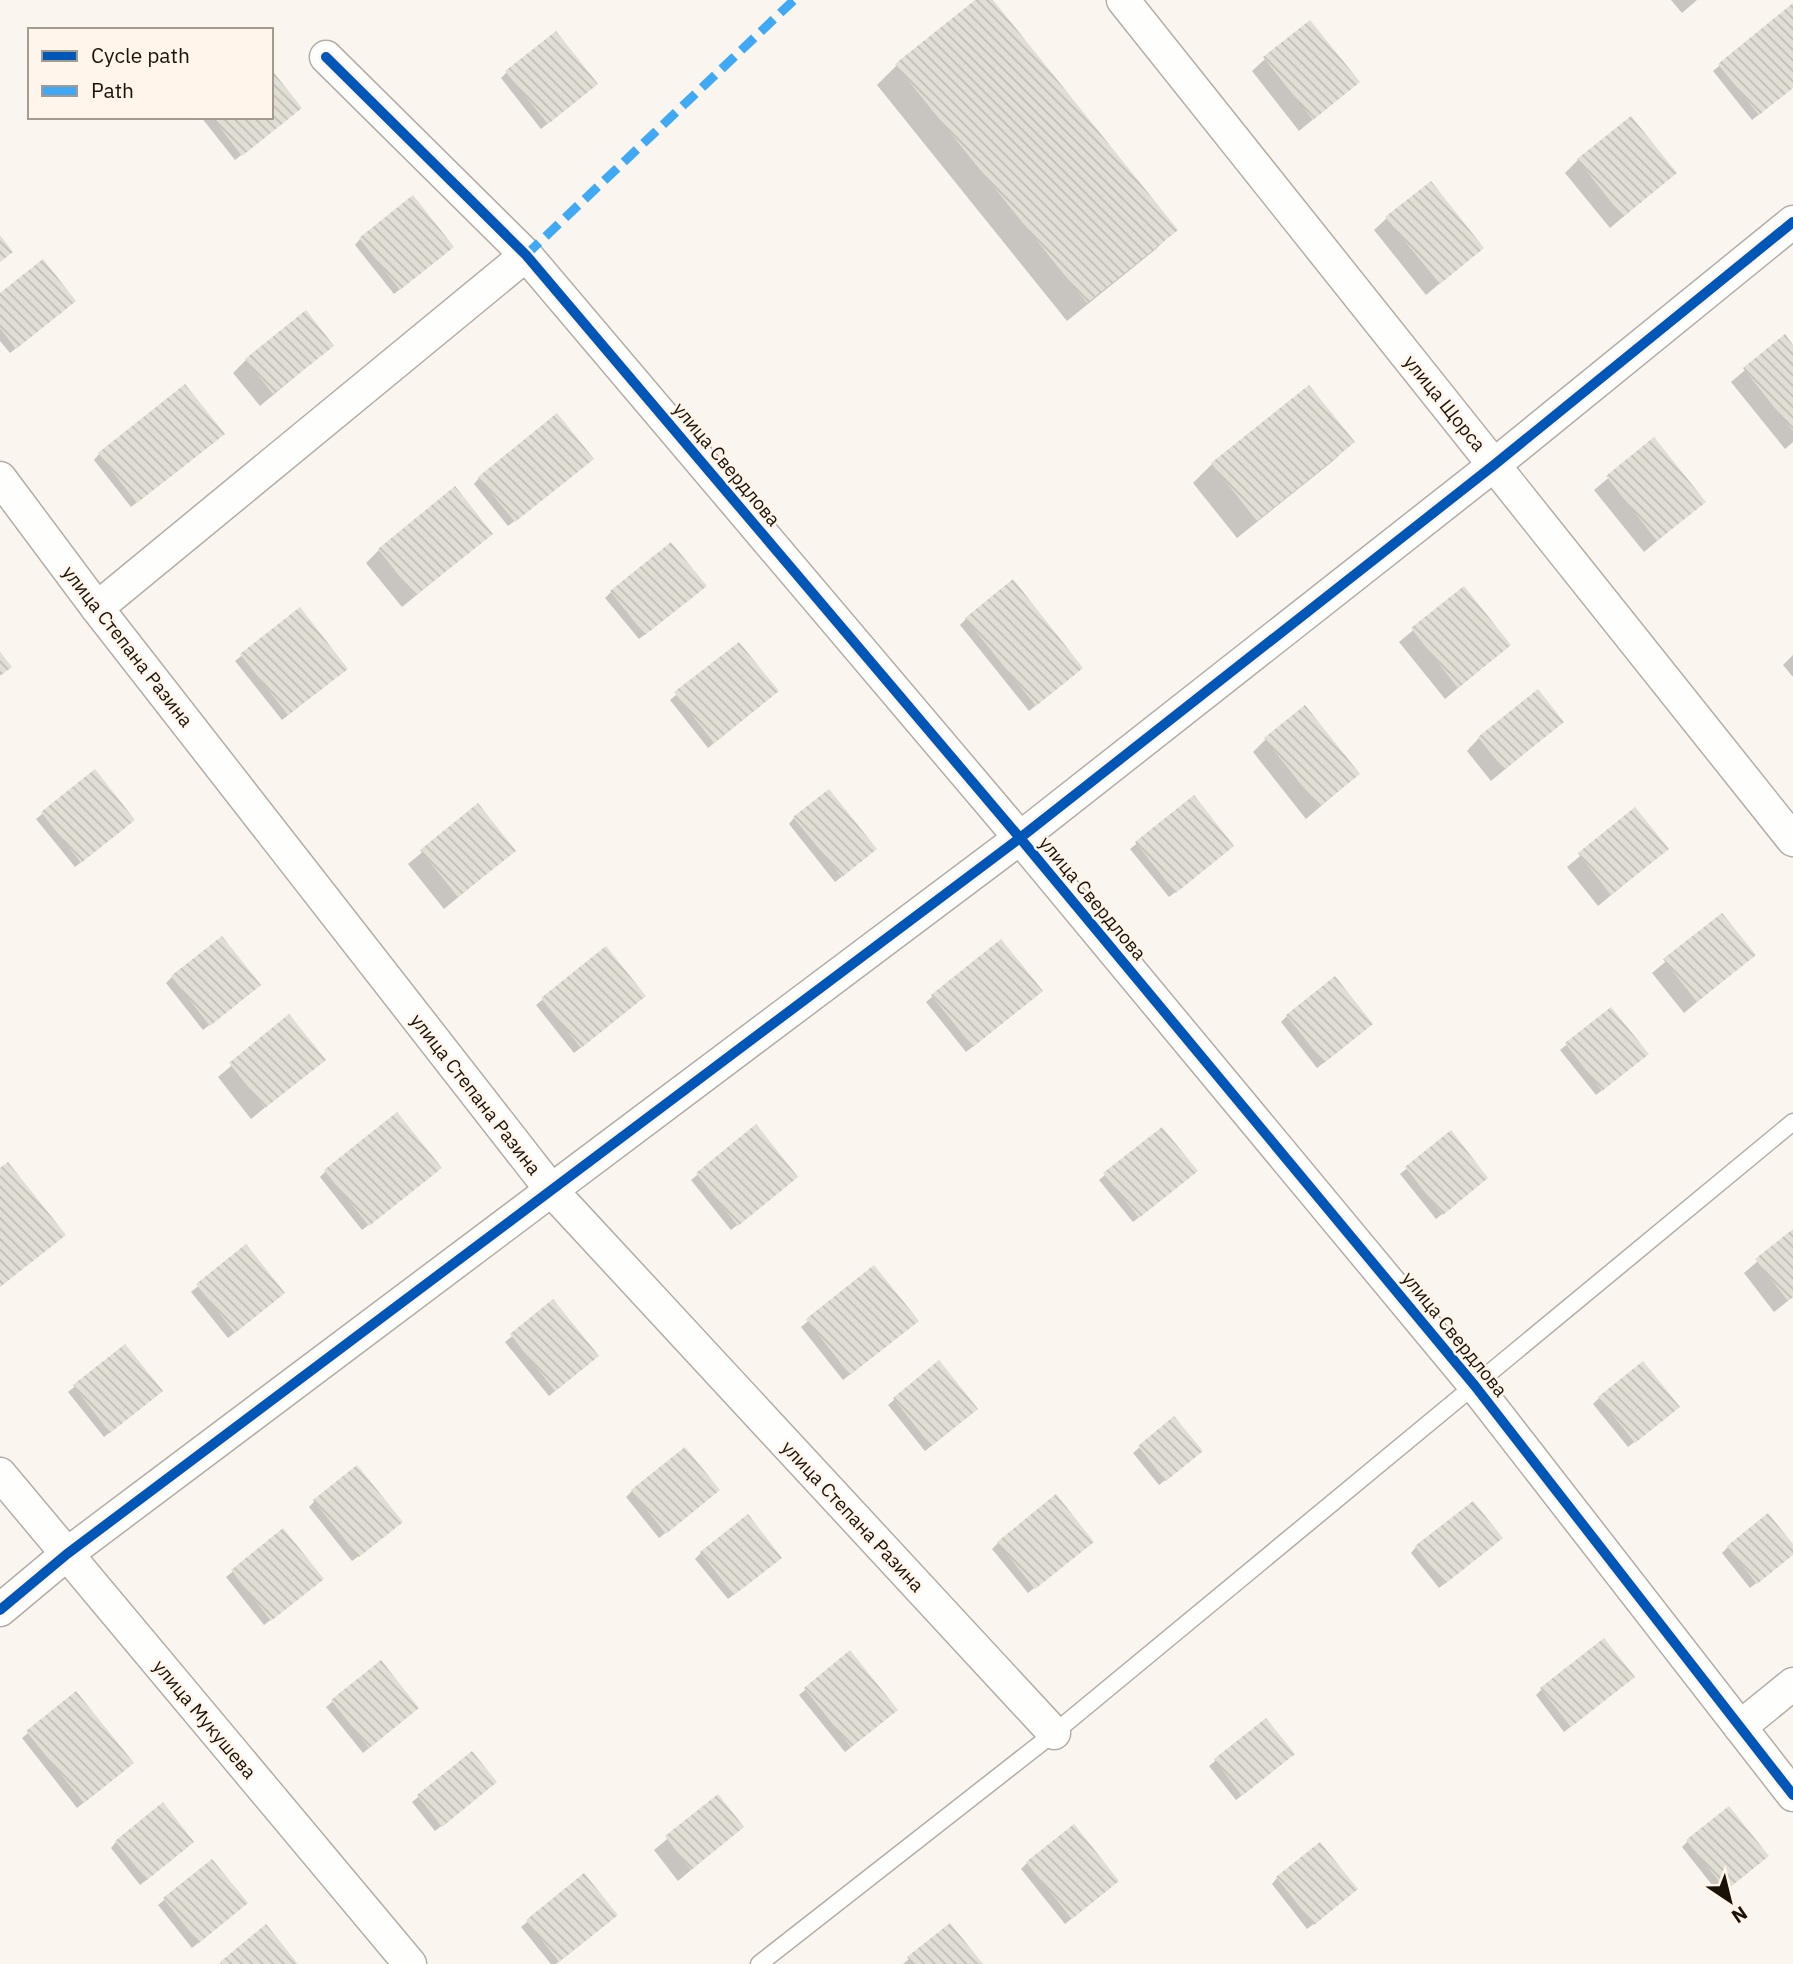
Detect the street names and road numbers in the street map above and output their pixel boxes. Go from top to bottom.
street label: улица Щорса [1399,350,1491,456]
street label: улица Свердлова [668,397,786,531]
street label: улица Степана Разина [57,560,199,732]
street label: улица Свердлова [1034,831,1152,965]
street label: улица Степана Разина [405,1008,547,1180]
street label: улица Свердлова [1397,1266,1513,1402]
street label: улица Степана Разина [777,1435,929,1597]
street label: улица Мукушева [148,1655,262,1783]

